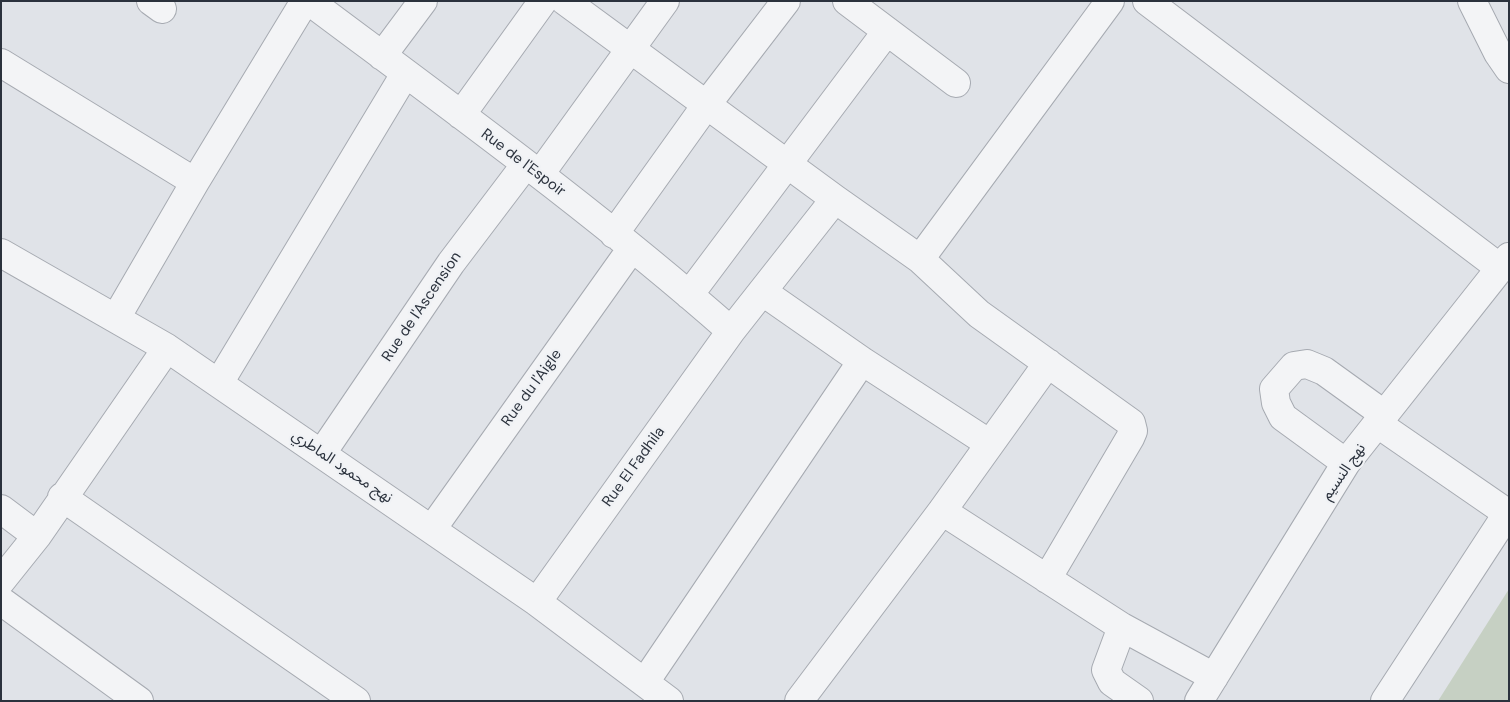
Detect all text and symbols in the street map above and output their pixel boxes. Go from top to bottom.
street label: Rue de l'Espoir [477,125,569,201]
street label: Rue de l'Ascension [379,249,465,365]
street label: Rue du l'Aigle [498,346,566,430]
street label: Rue El Fadhila [599,423,669,511]
street label: نهج محمود الماطري [288,427,396,507]
street label: نهج النسيم [1318,440,1370,504]

